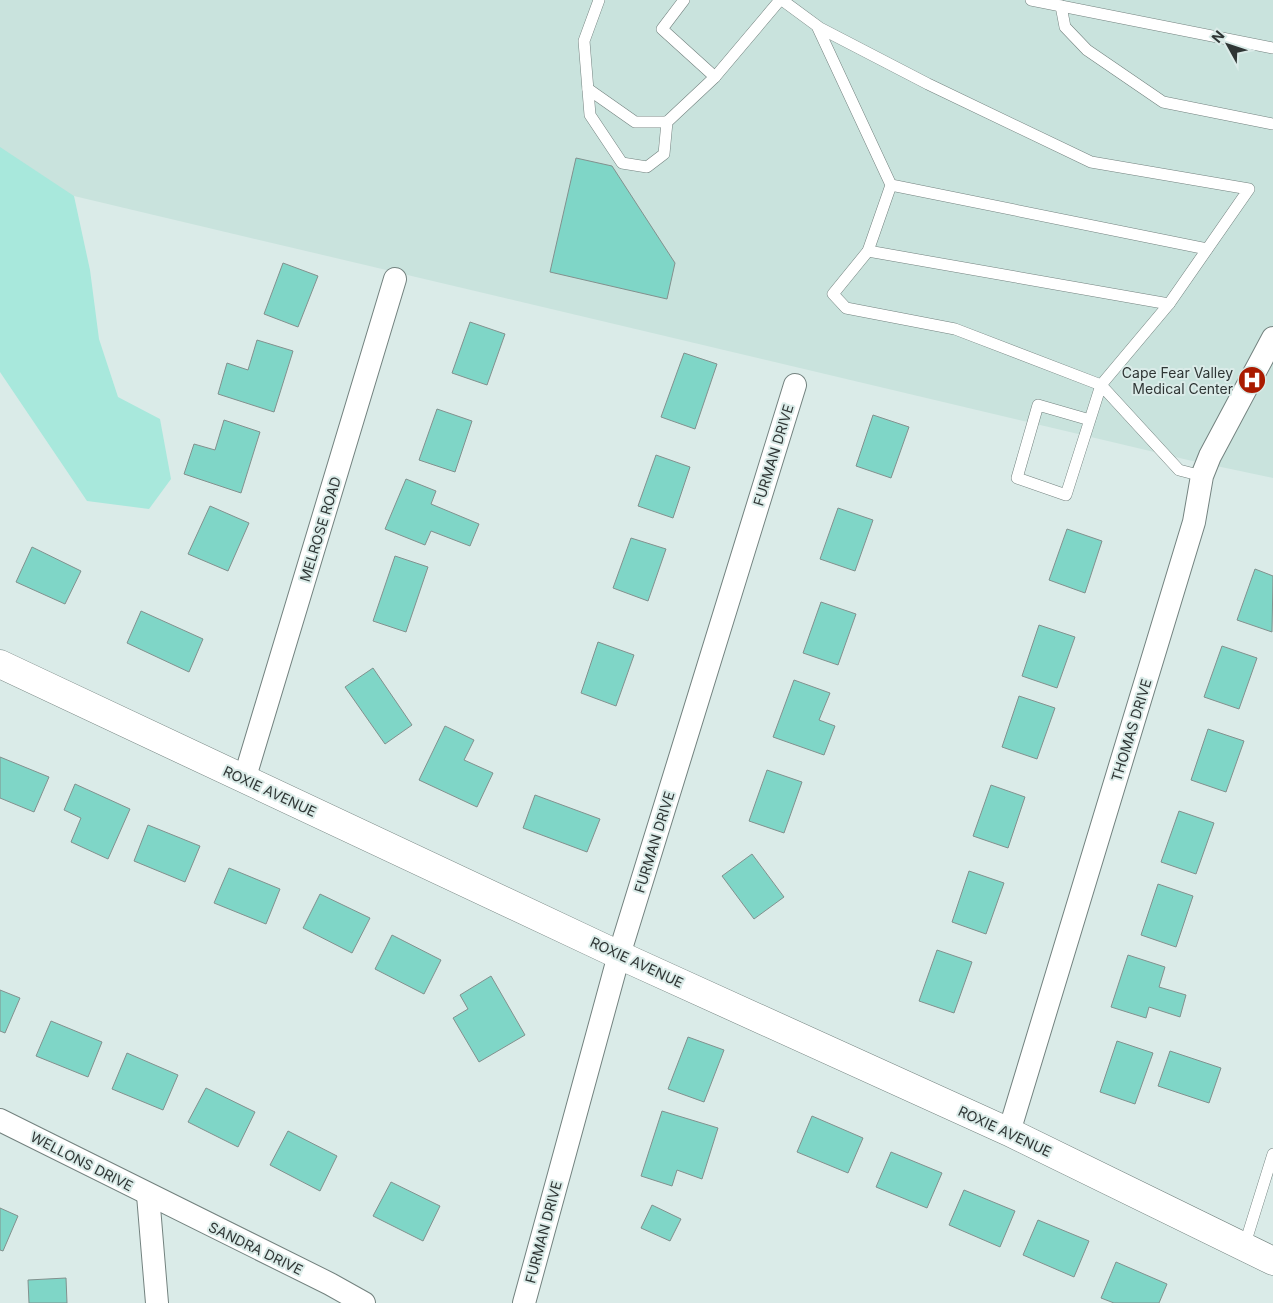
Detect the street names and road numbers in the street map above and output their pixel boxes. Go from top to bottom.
street label: FURMAN DRIVE [749,402,797,508]
street label: MELROSE ROAD [296,474,344,584]
street label: THOMAS DRIVE [1107,677,1155,783]
street label: ROXIE AVENUE [221,762,319,820]
street label: FURMAN DRIVE [630,789,678,895]
street label: ROXIE AVENUE [588,933,686,991]
street label: ROXIE AVENUE [956,1102,1054,1160]
street label: WELLONS DRIVE [28,1128,136,1194]
street label: FURMAN DRIVE [521,1179,565,1285]
street label: SANDRA DRIVE [206,1218,306,1278]

